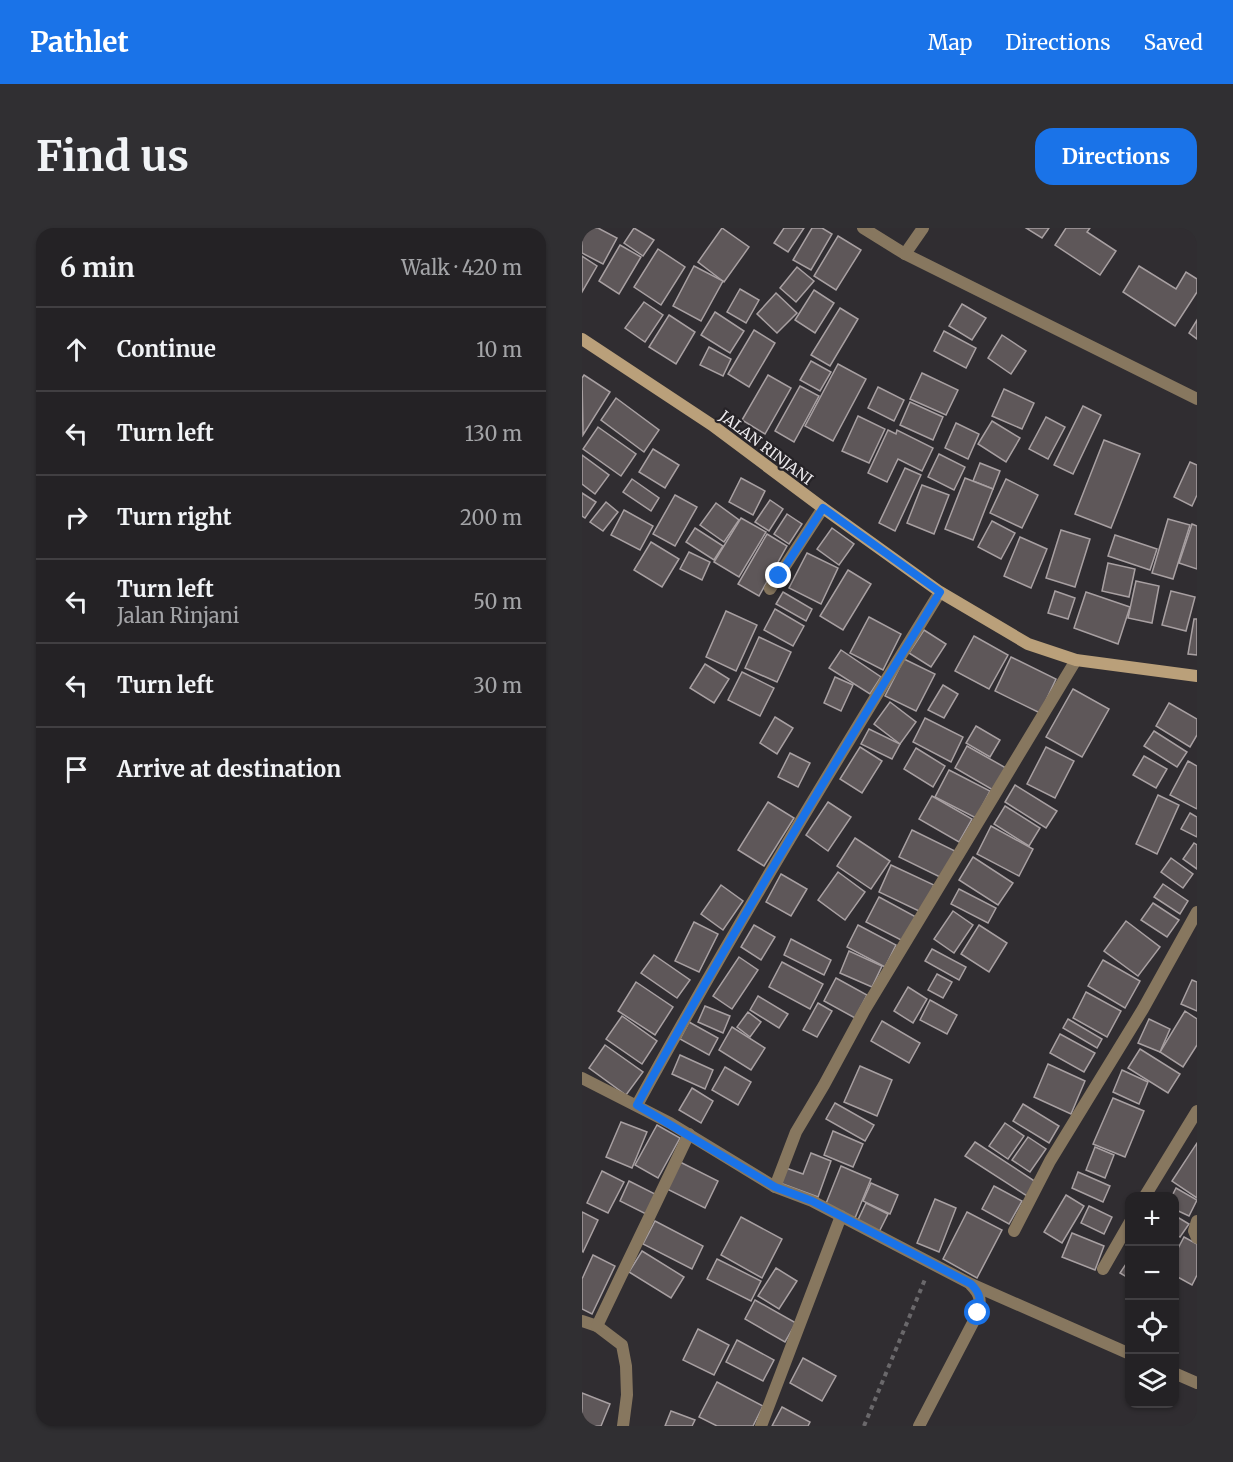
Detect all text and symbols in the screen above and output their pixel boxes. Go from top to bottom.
text: Pathlet [30,24,129,60]
text: Map [928,29,972,56]
text: Directions [1005,29,1110,56]
text: Saved [1143,29,1203,56]
button: Directions [1035,128,1197,185]
text: Find us [36,130,189,182]
text: 6 min [60,251,135,284]
text: Walk · 420 m [401,255,522,280]
icon: ahead [60,333,93,366]
text: Continue [117,335,216,363]
text: 10 m [476,337,522,362]
street label: JALAN RINJANI [715,406,817,489]
icon: left [60,417,93,450]
text: Turn left [117,419,214,447]
text: 130 m [465,421,522,446]
icon: right [60,501,93,534]
text: Turn right [117,503,231,531]
text: 200 m [460,505,522,530]
route end [765,562,791,588]
text: Turn left [117,575,214,603]
icon: left [60,585,93,618]
text: 50 m [473,589,522,614]
text: Jalan Rinjani [117,603,239,628]
icon: left [60,669,93,702]
text: Turn left [117,671,214,699]
text: 30 m [473,673,522,698]
icon: arrive [60,753,93,786]
text: Arrive at destination [117,755,341,783]
map controls [1125,1192,1179,1408]
button: + [1125,1192,1179,1246]
button: − [1125,1246,1179,1300]
route start [964,1299,990,1325]
button: locate [1125,1300,1179,1354]
button: layers [1125,1354,1179,1408]

